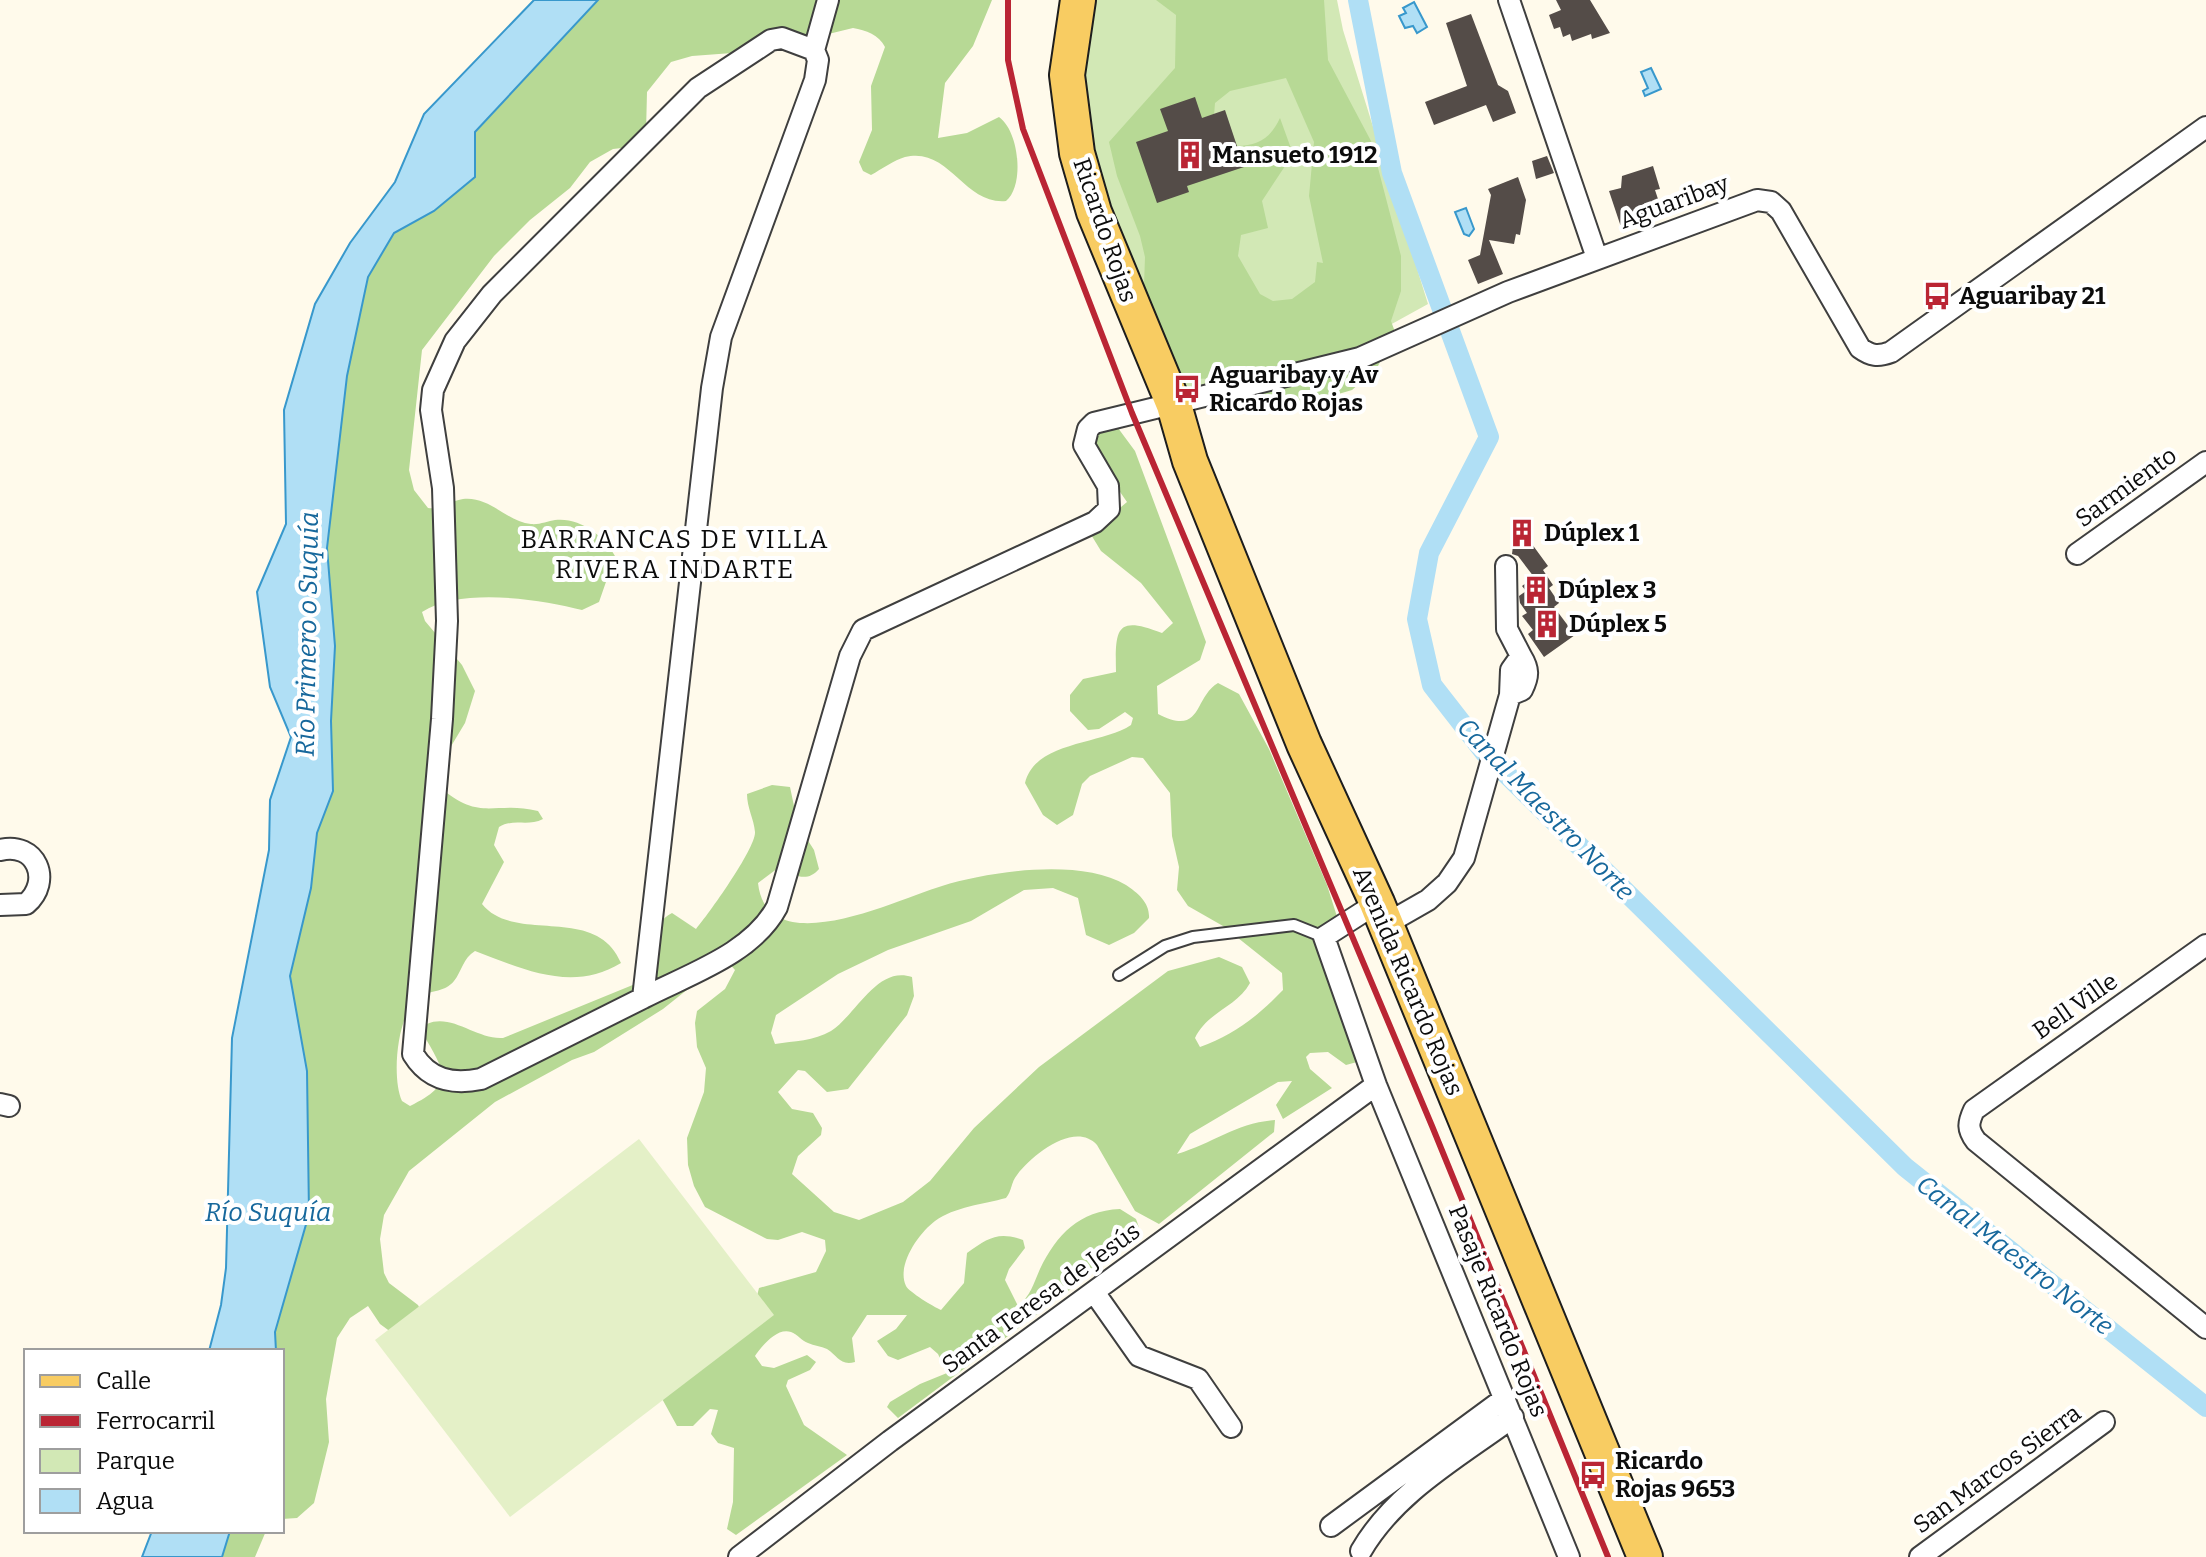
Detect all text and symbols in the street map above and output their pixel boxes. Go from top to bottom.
building icon: Mansueto 1912 [1175,140,1205,170]
place label: Mansueto 1912 [1212,141,1377,169]
street label: Ricardo Rojas [1067,154,1143,306]
street label: Aguaribay [1616,169,1733,235]
bus stop icon: Aguaribay 21 [1922,281,1952,311]
place label: Aguaribay 21 [1959,282,2106,310]
place label: Aguaribay y Av Ricardo Rojas [1209,361,1379,417]
bus stop icon: Aguaribay y Av Ricardo Rojas [1172,374,1202,404]
street label: Sarmiento [2070,441,2182,533]
water label: Río Primero o Suquía [290,511,325,757]
building icon: Dúplex 1 [1507,518,1537,548]
place label: Dúplex 1 [1544,519,1640,547]
district label: BARRANCAS DE VILLA RIVERA INDARTE [520,524,830,585]
building icon: Dúplex 3 [1521,575,1551,605]
place label: Dúplex 3 [1558,576,1657,604]
building icon: Dúplex 5 [1532,609,1562,639]
place label: Dúplex 5 [1569,610,1667,638]
water label: Canal Maestro Norte [1451,712,1641,907]
street label: Avenida Ricardo Rojas [1347,862,1469,1100]
street label: Bell Ville [2027,967,2123,1045]
water label: Canal Maestro Norte [1910,1169,2119,1342]
water label: Río Suquía [205,1197,331,1228]
street label: Pasaje Ricardo Rojas [1443,1201,1553,1421]
street label: Santa Teresa de Jesús [937,1217,1145,1379]
legend [24,1349,284,1533]
text: Calle [96,1367,151,1395]
street label: San Marcos Sierra [1908,1399,2086,1539]
text: Ferrocarril [96,1407,215,1435]
text: Parque [96,1447,175,1475]
place label: Ricardo Rojas 9653 [1615,1447,1735,1503]
bus stop icon: Ricardo Rojas 9653 [1578,1460,1608,1490]
text: Agua [96,1487,154,1515]

